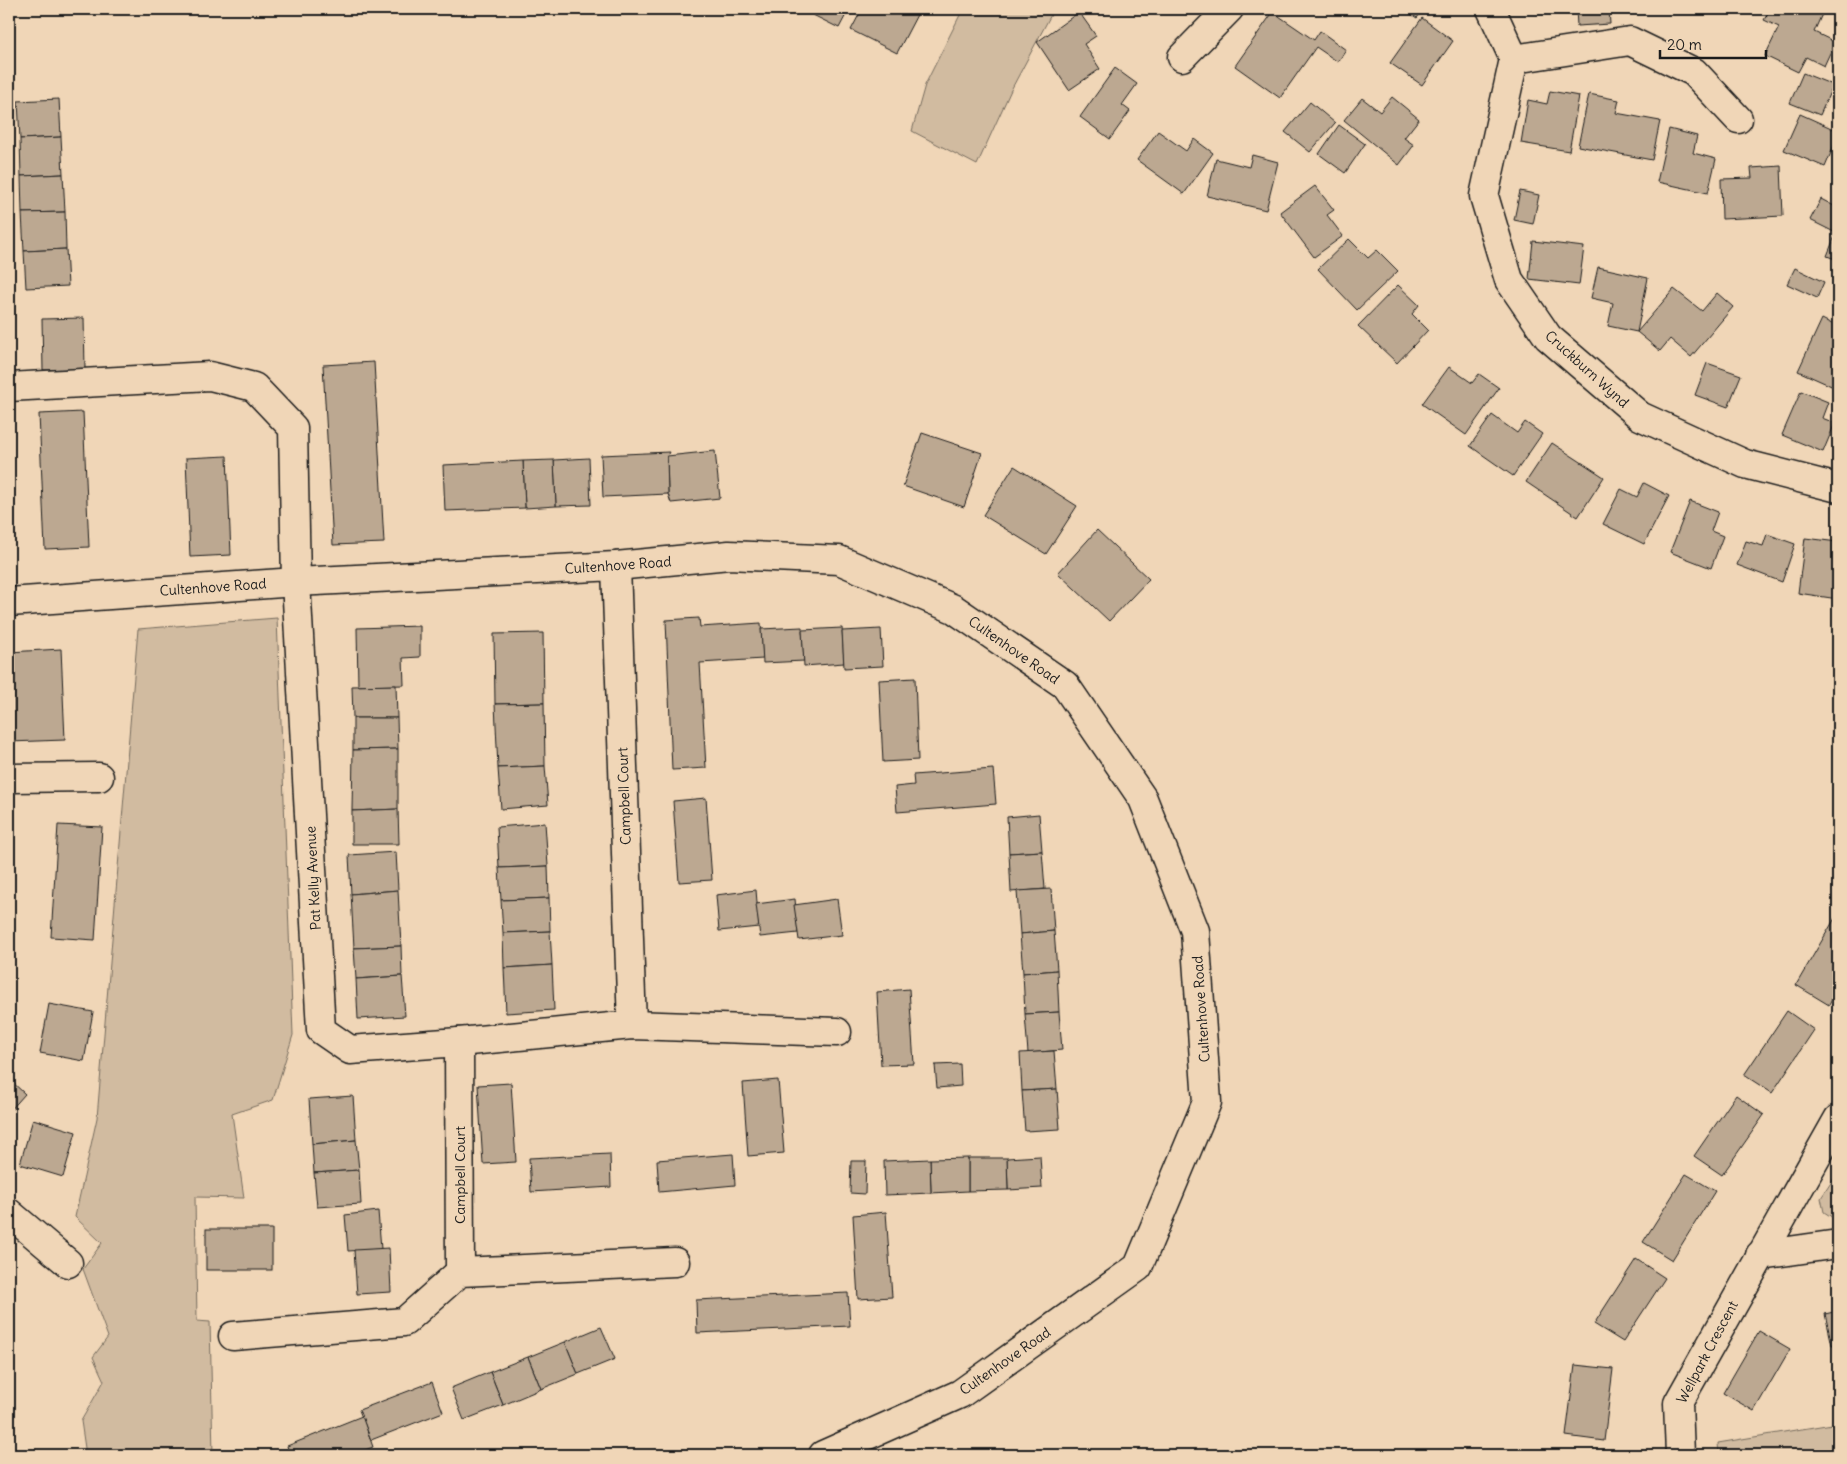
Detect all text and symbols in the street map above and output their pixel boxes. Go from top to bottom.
scale bar [1660,28,1766,60]
text: 20 m [1667,35,1702,54]
street label: Cruckburn Wynd [1541,327,1633,411]
street label: Cultenhove Road [564,552,672,578]
street label: Cultenhove Road [159,574,267,600]
street label: Cultenhove Road [965,612,1063,688]
street label: Campbell Court [613,747,635,845]
street label: Pat Kelly Avenue [301,825,325,931]
street label: Cultenhove Road [1188,955,1214,1063]
street label: Campbell Court [451,1126,469,1224]
street label: Wellpark Crescent [1672,1297,1742,1406]
street label: Cultenhove Road [956,1323,1054,1399]

